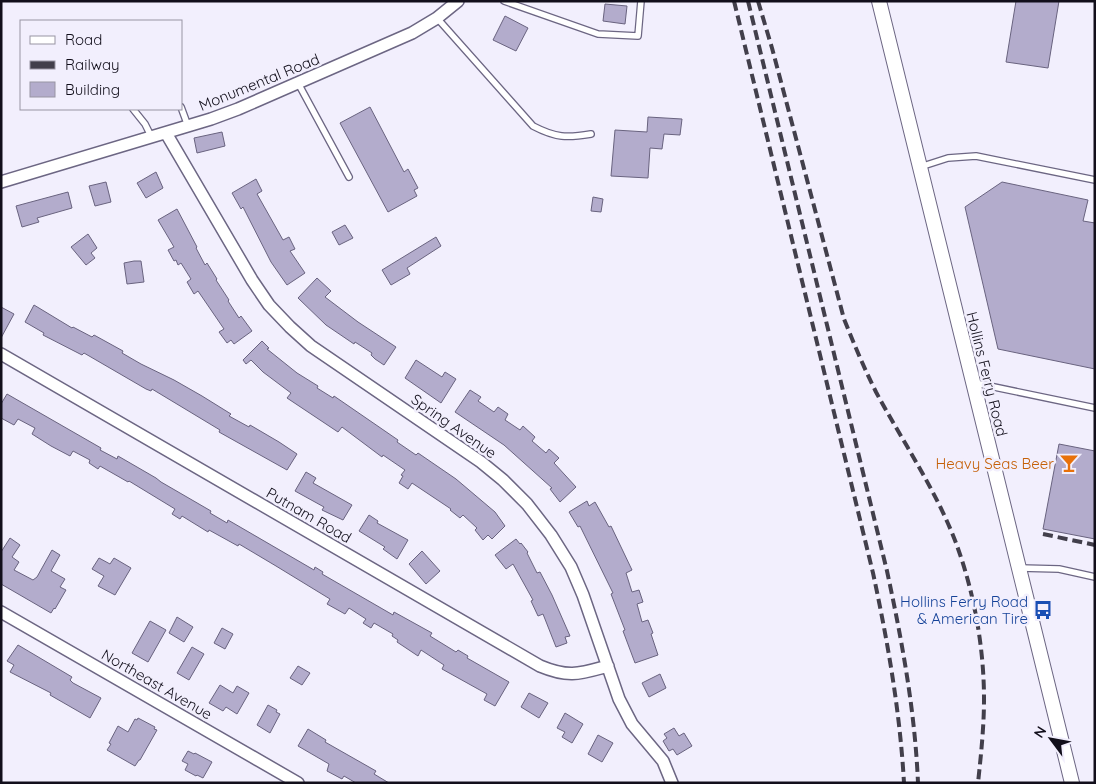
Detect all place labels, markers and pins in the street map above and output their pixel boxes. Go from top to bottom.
bar icon: Heavy Seas Beer [1058,452,1080,474]
place label: Heavy Seas Beer [936,454,1054,473]
place label: Hollins Ferry Road & American Tire [900,592,1028,628]
bus stop icon: Hollins Ferry Road & American Tire [1032,599,1054,621]

